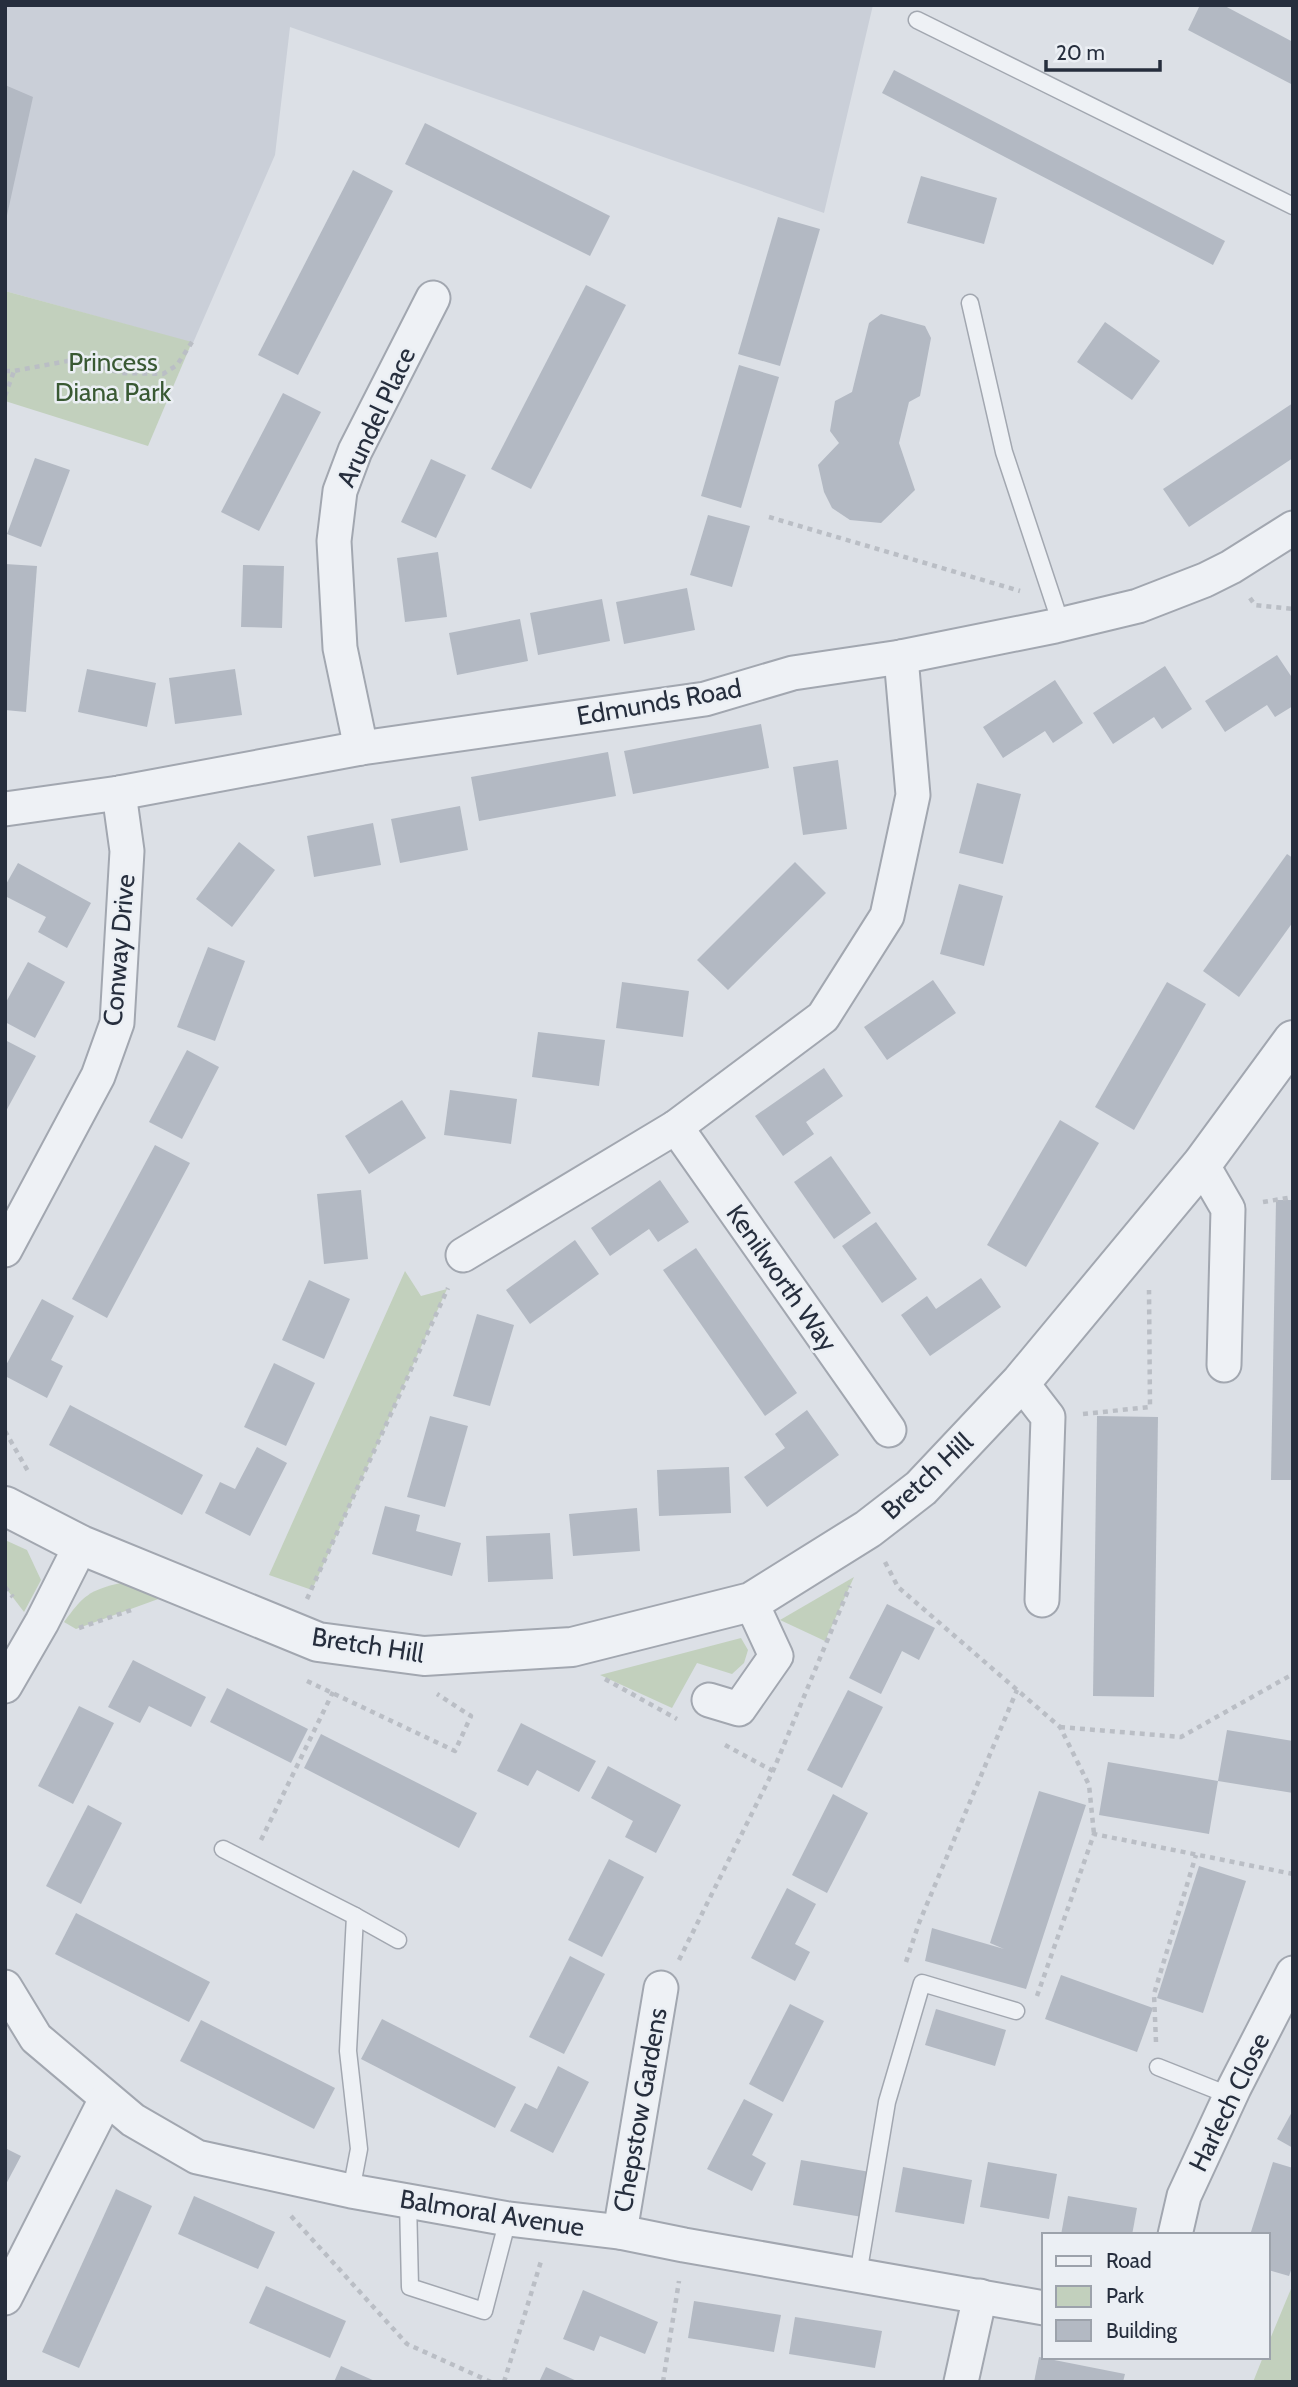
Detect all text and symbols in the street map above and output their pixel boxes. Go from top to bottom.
scale bar [1046,28,1160,72]
text: 20 m [1056,40,1105,65]
street label: Arundel Place [330,342,422,492]
park label: Princess Diana Park [55,346,172,408]
street label: Edmunds Road [574,672,744,732]
street label: Conway Drive [96,873,142,1027]
street label: Kenilworth Way [720,1198,844,1358]
street label: Bretch Hill [875,1426,979,1526]
street label: Bretch Hill [310,1620,426,1670]
street label: Chepstow Gardens [606,2005,674,2215]
street label: Harlech Close [1182,2027,1276,2177]
street label: Balmoral Avenue [398,2183,586,2243]
legend [1042,2233,1270,2359]
text: Road [1106,2248,1152,2273]
text: Park [1106,2283,1144,2308]
text: Building [1106,2318,1178,2343]

